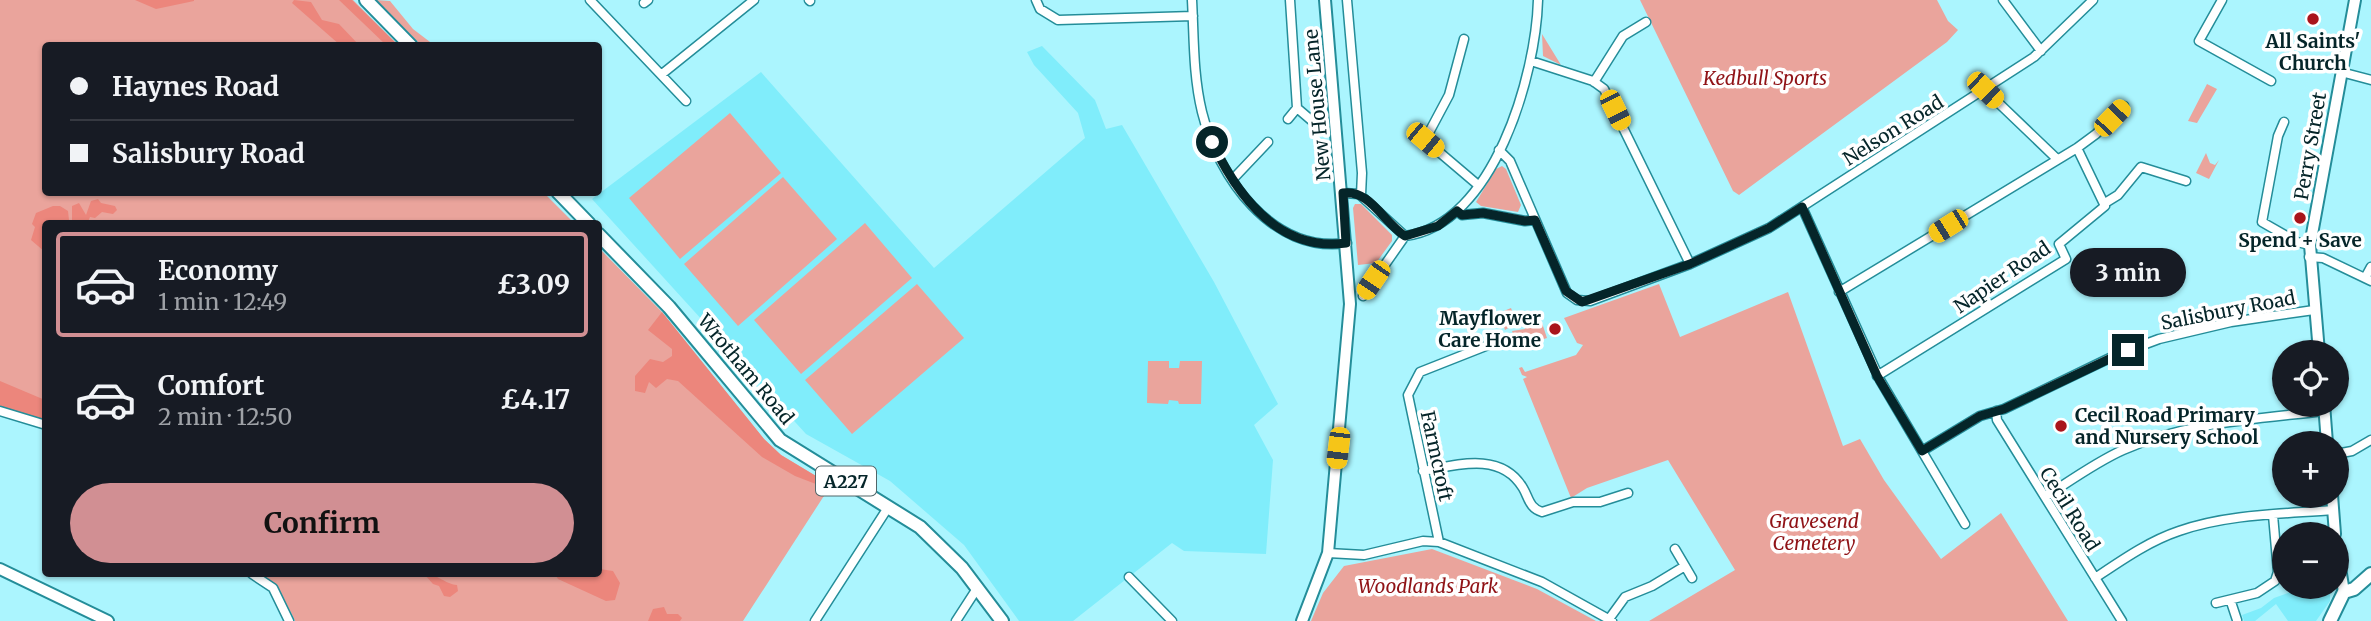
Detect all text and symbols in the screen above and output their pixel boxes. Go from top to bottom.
marker: All Saints' Church [2305,11,2321,27]
street label: New House Lane [1298,28,1336,182]
place label: All Saints' Church [2265,29,2360,75]
park label: Kedbull Sports [1702,66,1827,90]
car [1963,68,2008,112]
text: Haynes Road [112,70,279,103]
car [1597,87,1634,133]
street label: Nelson Road [1838,90,1948,170]
street label: Perry Street [2289,90,2331,202]
car [2090,96,2135,140]
car [1403,118,1448,162]
route start [1196,126,1228,158]
text: Salisbury Road [112,137,305,170]
car [1925,206,1972,246]
marker: Spend + Save [2292,210,2308,226]
place label: Spend + Save [2238,228,2362,252]
street label: Napier Road [1949,236,2055,318]
callout: 3 min [2070,248,2186,298]
icon: car [74,253,137,316]
text: Economy [158,254,278,287]
car [1353,257,1394,303]
text: 3 min [2095,258,2161,287]
text: £3.09 [497,268,570,301]
street label: Salisbury Road [2159,285,2297,335]
text: 1 min · 12:49 [158,287,287,316]
place label: Mayflower Care Home [1438,306,1541,352]
street label: Wrotham Road [692,308,799,429]
marker: Mayflower Care Home [1547,321,1563,337]
route end [2112,334,2144,366]
map controls [2272,340,2349,599]
button: locate [2272,340,2349,417]
icon: car [74,368,137,431]
text: Comfort [158,369,264,402]
text: £4.17 [501,383,570,416]
text: 2 min · 12:50 [158,402,292,431]
place label: Cecil Road Primary and Nursery School [2075,403,2258,449]
street label: Farmcroft [1416,409,1458,504]
marker: Cecil Road Primary and Nursery School [2053,418,2069,434]
car [1326,426,1351,470]
button: + [2272,431,2349,508]
street label: Cecil Road [2035,463,2105,555]
road number: A227 [816,466,876,495]
button: Confirm [70,483,574,563]
park label: Gravesend Cemetery [1769,509,1859,555]
button: − [2272,522,2349,599]
park label: Woodlands Park [1358,574,1499,598]

